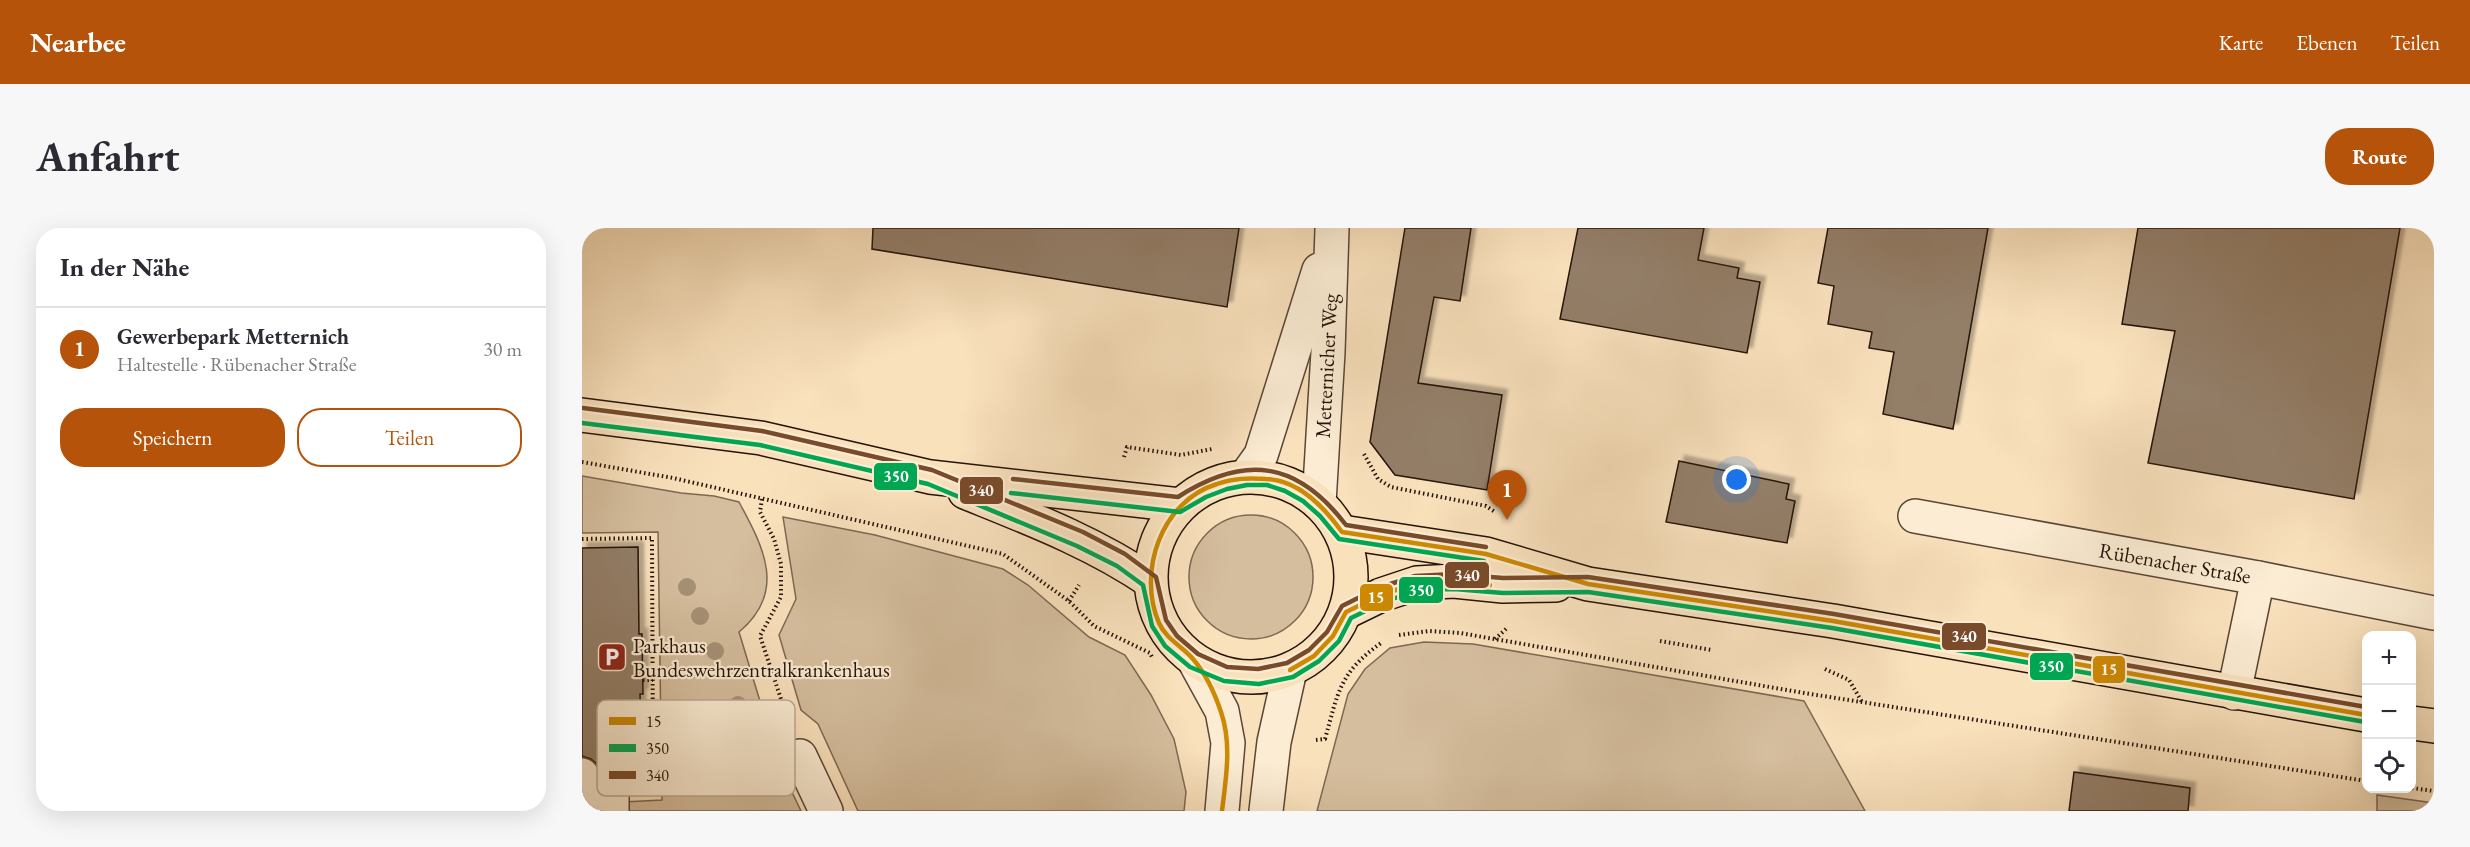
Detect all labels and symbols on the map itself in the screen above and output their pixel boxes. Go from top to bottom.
street label: Metternicher Weg [1309,292,1343,439]
line badge: 350 [873,462,918,491]
your location [1722,465,1751,494]
text: 350 [883,466,909,487]
pin: 1 [1488,470,1526,520]
line badge: 340 [959,476,1004,505]
text: 340 [968,480,994,501]
street label: Rübenacher Straße [2097,536,2253,590]
line badge: 340 [1444,561,1490,589]
text: 340 [1454,565,1480,586]
line badge: 350 [1398,576,1444,604]
text: 350 [1408,580,1434,601]
line badge: 15 [1359,583,1394,612]
text: 15 [1368,587,1384,608]
line badge: 340 [1941,622,1987,651]
text: 340 [1951,626,1977,647]
place label: Parkhaus Bundeswehrzentralkrankenhaus [633,632,890,683]
parking icon: Parkhaus Bundeswehrzentralkrankenhaus [596,641,628,673]
line badge: 350 [2029,652,2074,681]
line badge: 15 [2092,655,2126,684]
text: 350 [2038,656,2064,677]
text: 15 [2101,659,2117,680]
legend [597,700,795,796]
text: 15 [646,711,661,732]
text: 350 [646,738,669,759]
text: 340 [646,765,669,786]

